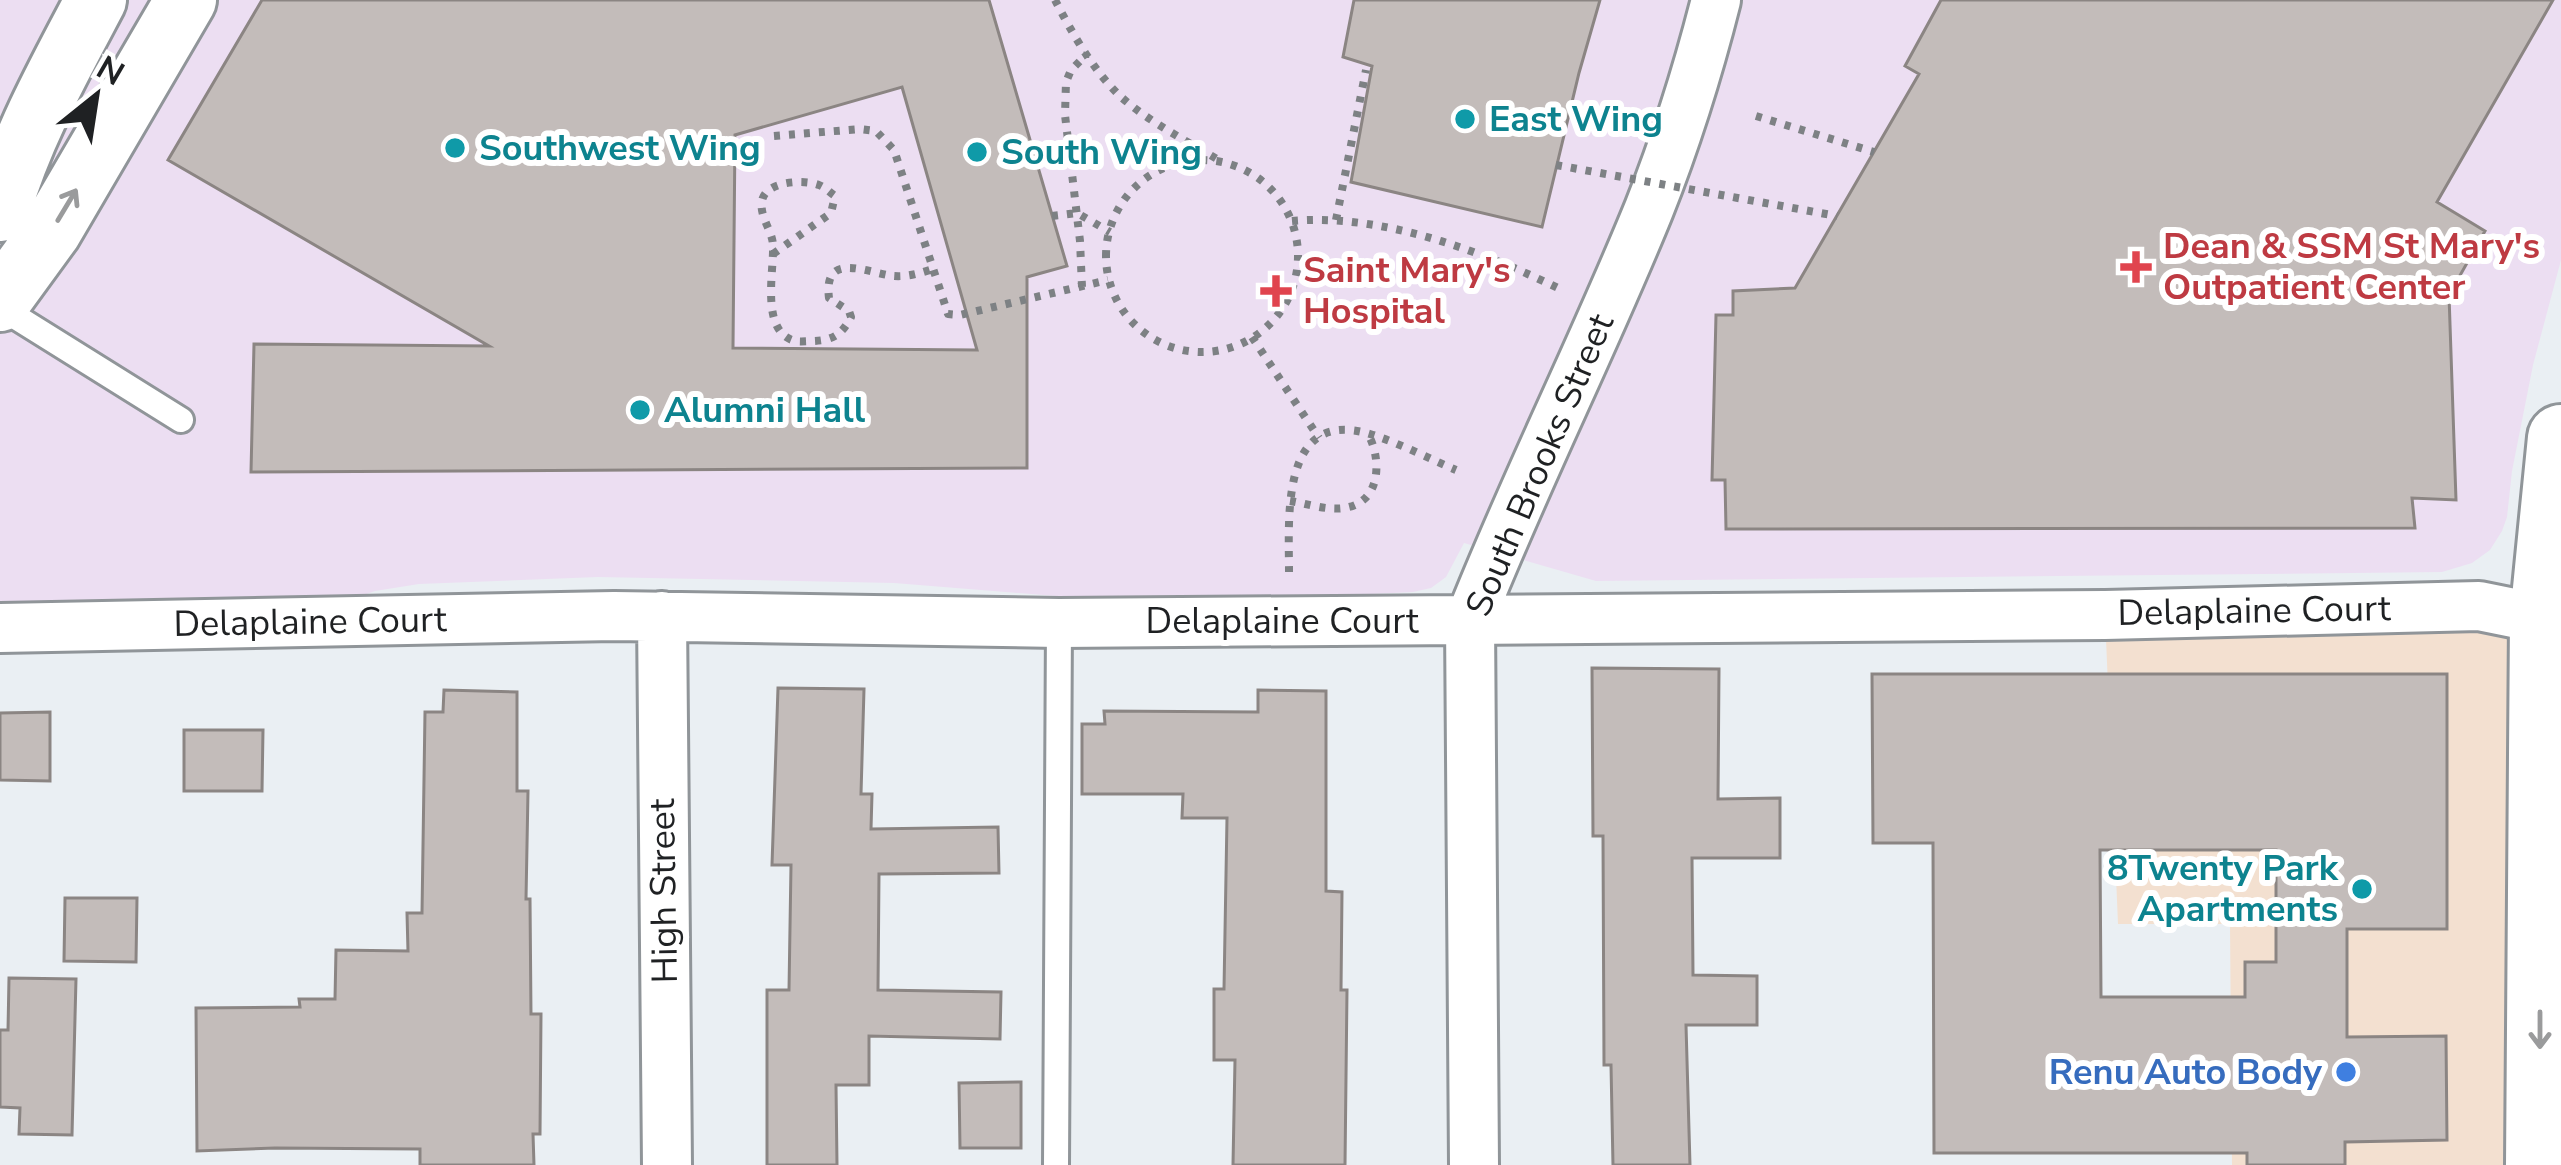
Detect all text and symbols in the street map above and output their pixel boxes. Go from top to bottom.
north arrow [36,36,156,156]
text: N [88,46,132,97]
place label: East Wing [1489,95,1663,144]
marker: East Wing [1452,106,1478,132]
place label: Southwest Wing [479,124,761,173]
place label: South Wing [1001,128,1202,177]
marker: Southwest Wing [442,135,468,161]
marker: South Wing [964,139,990,165]
one-way arrow [55,189,79,223]
place label: Dean & SSM St Mary's Outpatient Center [2163,222,2540,312]
place label: Saint Mary's Hospital [1303,246,1511,336]
marker: Dean & SSM St Mary's Outpatient Center [2120,251,2152,283]
marker: Saint Mary's Hospital [1260,275,1292,307]
street label: South Brooks Street [1454,306,1626,624]
place label: Alumni Hall [664,386,866,435]
marker: Alumni Hall [627,397,653,423]
street label: Delaplaine Court [2117,584,2391,638]
street label: Delaplaine Court [173,595,447,649]
street label: Delaplaine Court [1145,597,1419,646]
street label: High Street [638,798,690,984]
place label: 8Twenty Park Apartments [2107,844,2339,934]
marker: 8Twenty Park Apartments [2349,876,2375,902]
one-way arrow [2529,1010,2551,1049]
place label: Renu Auto Body [2049,1048,2323,1097]
marker: Renu Auto Body [2333,1059,2359,1085]

